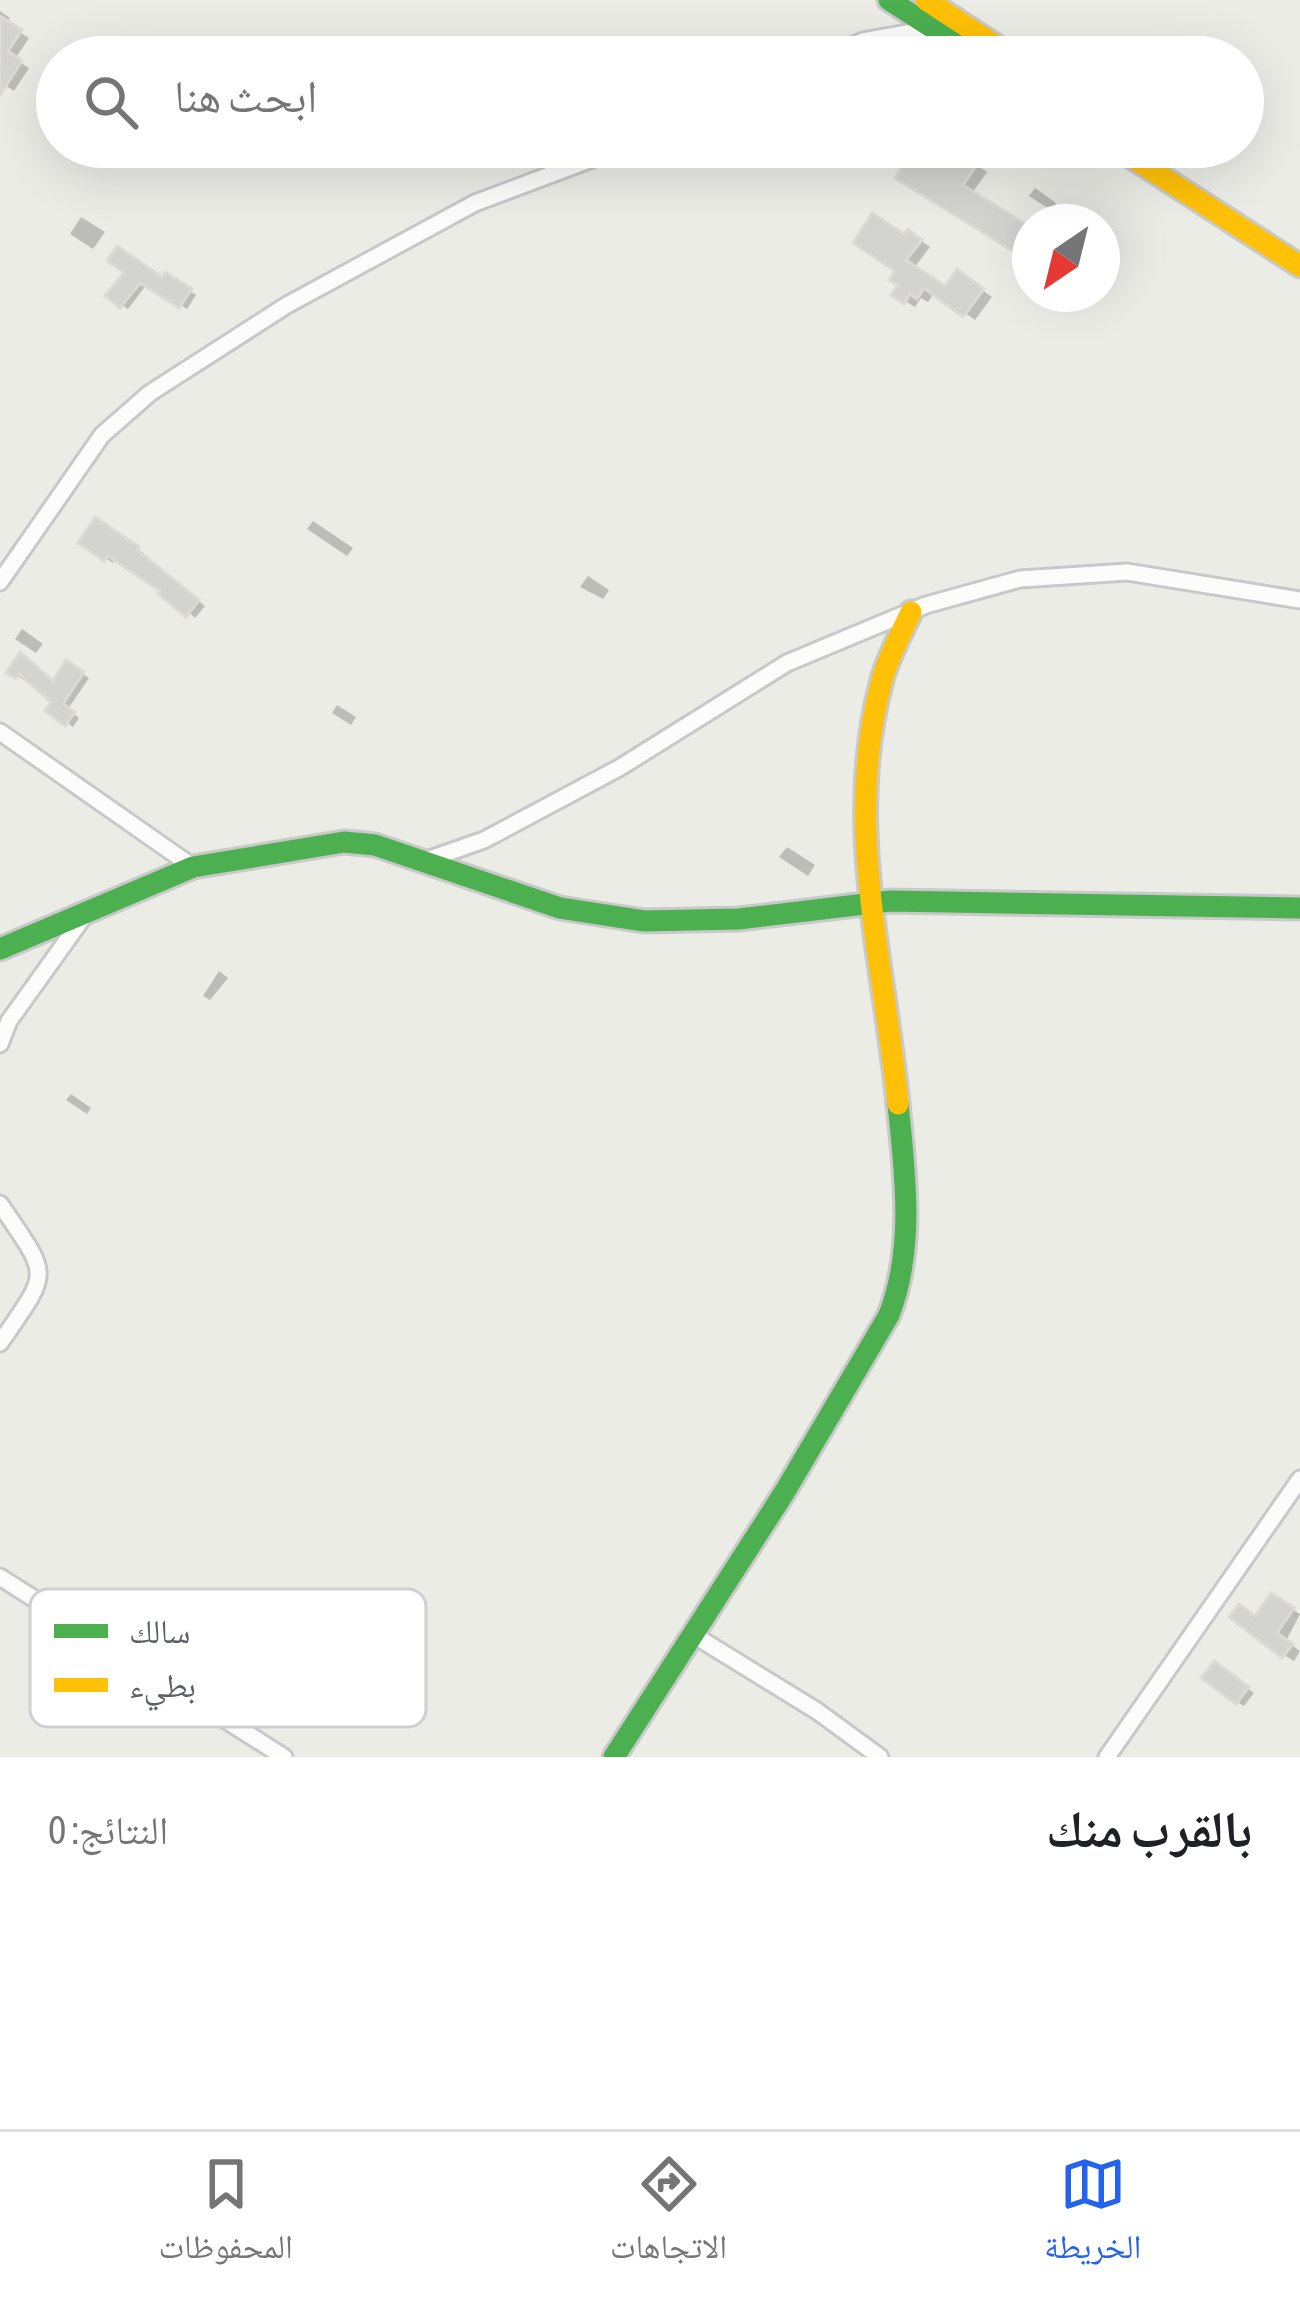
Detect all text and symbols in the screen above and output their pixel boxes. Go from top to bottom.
search box [36,36,1264,168]
icon: search [78,69,144,135]
text: ابحث هنا [174,70,317,122]
north arrow [1012,204,1120,312]
legend [30,1589,426,1727]
text: سالك [129,1612,190,1650]
text: بطيء [129,1666,196,1711]
text: بالقرب منك [1046,1799,1252,1858]
text: النتائج: 0 [48,1808,168,1852]
tab: المحفوظات [159,2151,293,2279]
tab: الاتجاهات [610,2151,727,2279]
tab: الخريطة [1044,2151,1141,2279]

